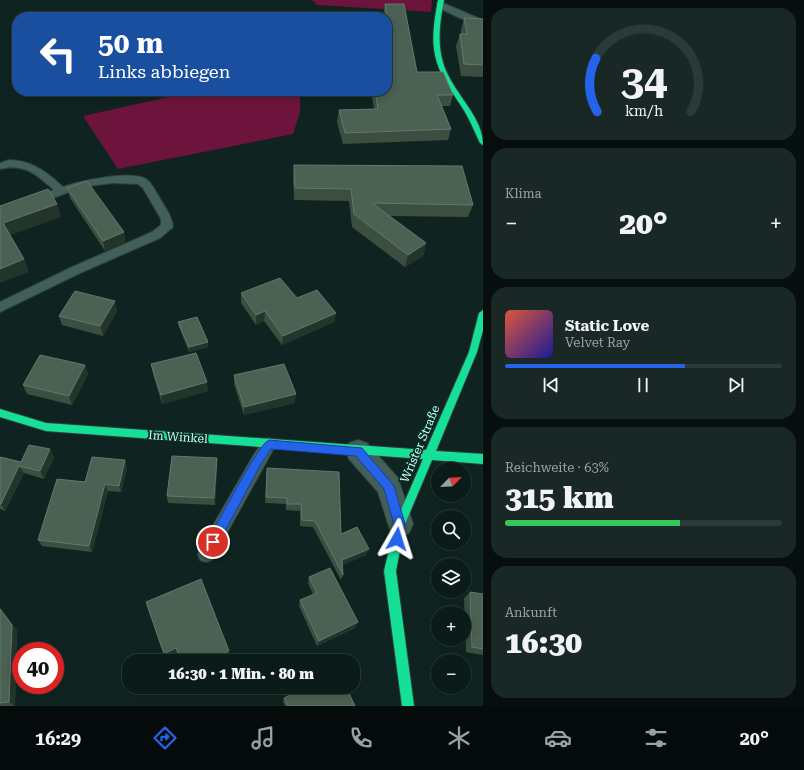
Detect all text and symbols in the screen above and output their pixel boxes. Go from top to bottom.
text: 50 m [98,27,163,60]
icon: left [32,28,84,80]
text: 34 [620,56,667,105]
text: Links abbiegen [98,61,230,82]
text: km/h [624,102,663,118]
text: Klima [505,186,542,201]
text: 20° [619,206,668,241]
text: − [505,211,517,236]
text: + [770,211,782,236]
text: Static Love [565,317,649,335]
text: Velvet Ray [565,335,630,350]
icon: previous [540,374,562,396]
icon: pause [632,374,654,396]
icon: next [725,374,747,396]
street label: Wrister Straße [397,403,443,485]
street label: Im Winkel [148,428,208,446]
text: Reichweite · 63% [505,460,609,475]
north arrow [431,462,471,502]
map controls [431,462,471,694]
text: 315 km [505,480,614,515]
button: search [431,510,471,550]
position arrow [376,518,418,560]
pin [196,525,230,559]
icon: arrive [202,531,224,553]
button: layers [431,558,471,598]
text: Ankunft [505,605,557,620]
button: + [431,606,471,646]
text: 16:30 [505,625,582,660]
speed limit sign: 40 [12,642,64,694]
button: − [431,654,471,694]
text: 16:30 · 1 Min. · 80 m [168,665,314,683]
icon: directions [151,724,179,752]
icon: music [249,724,277,752]
icon: phone [347,724,375,752]
icon: climate [445,724,473,752]
icon: car [544,724,572,752]
icon: filters [642,724,670,752]
text: 16:29 [35,728,81,749]
text: 20° [740,728,769,749]

